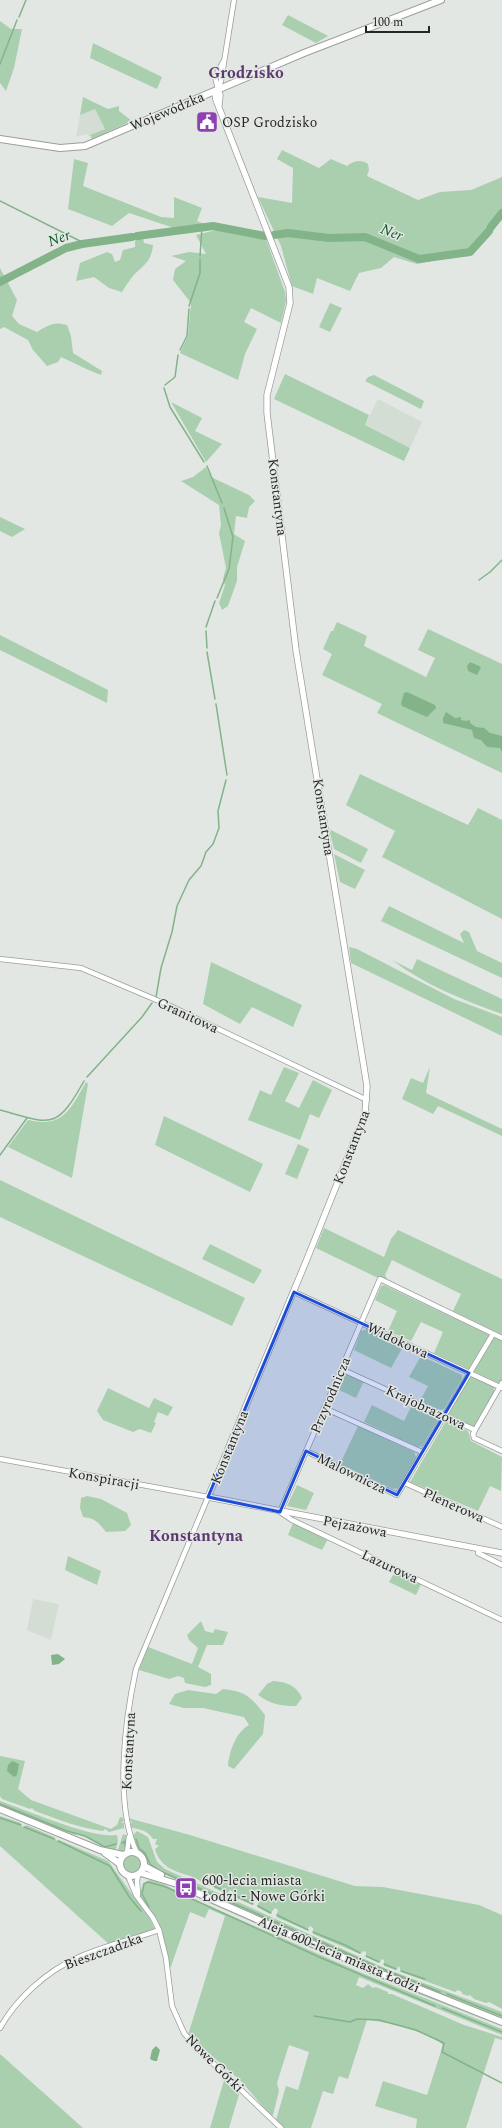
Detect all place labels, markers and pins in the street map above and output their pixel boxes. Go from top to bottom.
public building icon: OSP Grodzisko [194,109,220,135]
place label: OSP Grodzisko [222,112,317,133]
place label: 600-lecia miasta Łodzi - Nowe Górki [202,1870,325,1907]
bus stop icon: 600-lecia miasta Łodzi - Nowe Górki [173,1875,199,1901]

